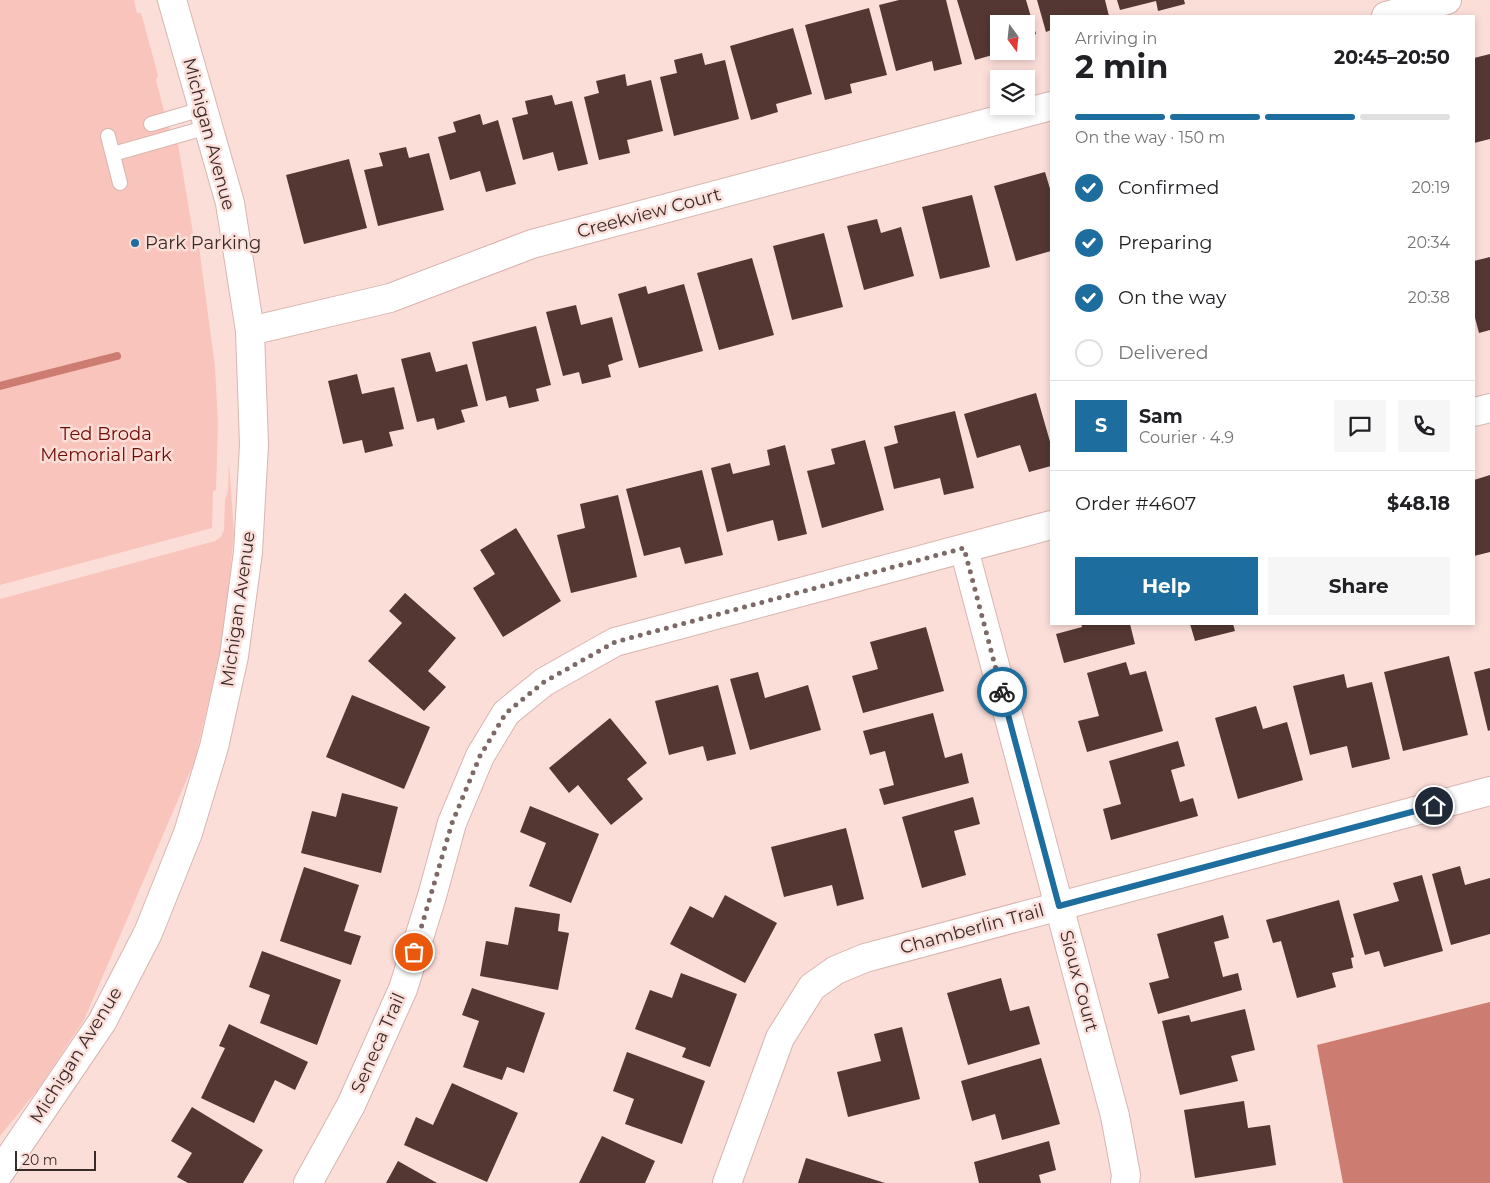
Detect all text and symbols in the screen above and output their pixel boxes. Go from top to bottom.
north arrow [990,15,1035,60]
map controls [990,15,1035,115]
text: Arriving in [1075,29,1157,48]
text: 20:45–20:50 [1334,46,1450,69]
text: 2 min [1075,47,1168,86]
street label: Michigan Avenue [178,55,240,213]
button: layers [990,70,1035,115]
text: On the way · 150 m [1075,128,1225,147]
icon: check [1075,174,1103,202]
text: Confirmed [1118,176,1219,199]
text: 20:19 [1411,178,1450,197]
street label: Creekview Court [575,183,723,243]
icon: check [1075,229,1103,257]
text: Preparing [1118,231,1213,254]
place label: Park Parking [145,232,261,254]
text: 20:34 [1407,233,1450,252]
marker: Park Parking [129,237,141,249]
icon: check [1075,284,1103,312]
text: On the way [1118,286,1226,309]
text: 20:38 [1408,288,1450,307]
text: Delivered [1118,341,1209,364]
button: chat [1334,400,1386,452]
button: phone [1398,400,1450,452]
text: Sam [1139,405,1183,428]
text: S [1095,414,1107,437]
park label: Ted Broda Memorial Park [40,423,172,466]
text: Courier · 4.9 [1139,428,1234,447]
text: Order #4607 [1075,492,1196,515]
text: $48.18 [1387,492,1450,515]
street label: Michigan Avenue [216,530,260,688]
button: Help [1075,557,1258,615]
button: Share [1268,557,1450,615]
courier [977,667,1027,717]
icon: bike [988,678,1016,706]
pin [1413,785,1455,827]
icon: home [1420,792,1448,820]
street label: Chamberlin Trail [898,899,1046,959]
street label: Sioux Court [1055,928,1103,1034]
pin [393,931,435,973]
icon: bag [400,938,428,966]
street label: Michigan Avenue [25,983,127,1127]
street label: Seneca Trail [346,990,410,1096]
scale bar [15,1148,96,1171]
text: 20 m [22,1151,58,1169]

